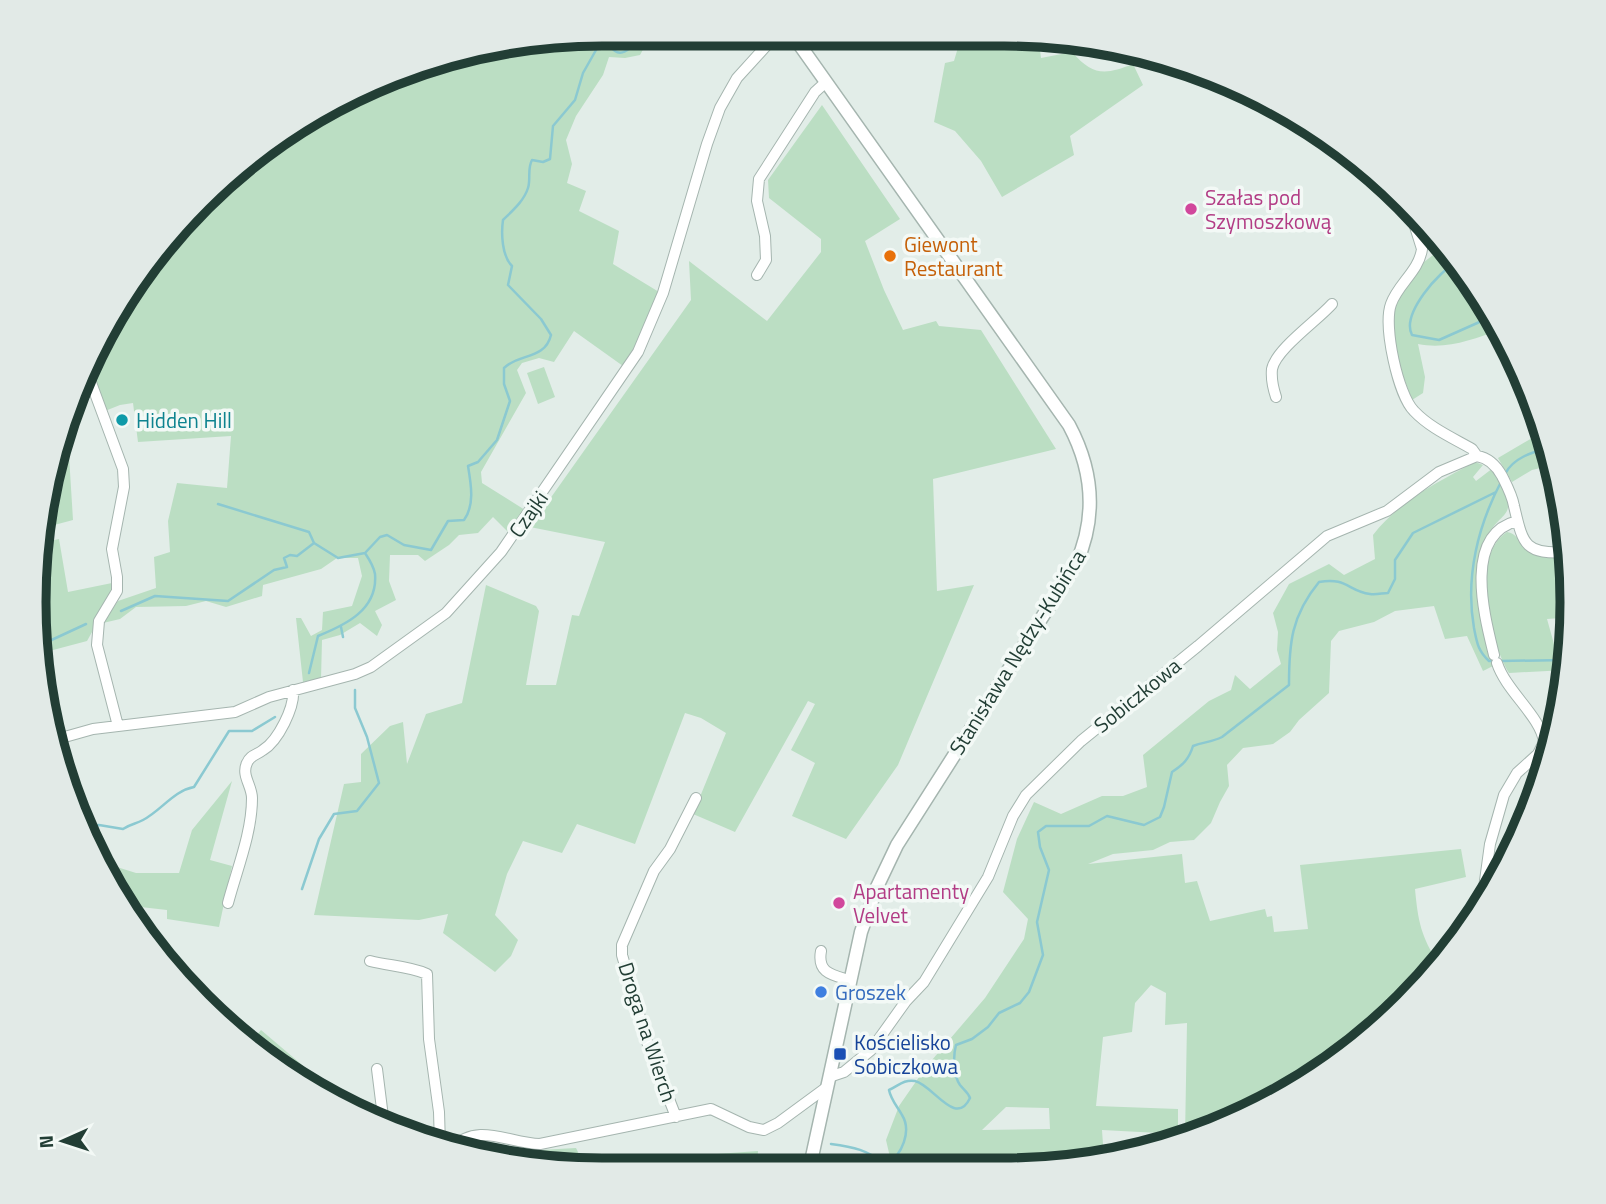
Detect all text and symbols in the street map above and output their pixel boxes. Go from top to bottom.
place label: Szałas pod Szymoszkową [1205,181,1332,237]
marker: Szałas pod Szymoszkową [1183,201,1199,217]
place label: Giewont Restaurant [904,228,1003,284]
marker: Giewont Restaurant [882,248,898,264]
place label: Hidden Hill [136,404,232,436]
marker: Hidden Hill [114,412,130,428]
street label: Czajki [500,484,556,544]
street label: Stanisława Nędzy-Kubińca [941,543,1094,761]
street label: Sobiczkowa [1087,650,1188,740]
place label: Apartamenty Velvet [853,875,969,931]
marker: Apartamenty Velvet [831,895,847,911]
street label: Droga na Wierch [610,958,686,1106]
place label: Groszek [835,976,906,1008]
marker: Groszek [813,984,829,1000]
place label: Kościelisko Sobiczkowa [854,1026,958,1082]
marker: Kościelisko Sobiczkowa [832,1046,848,1062]
north arrow [28,1106,98,1176]
text: N [31,1135,60,1149]

